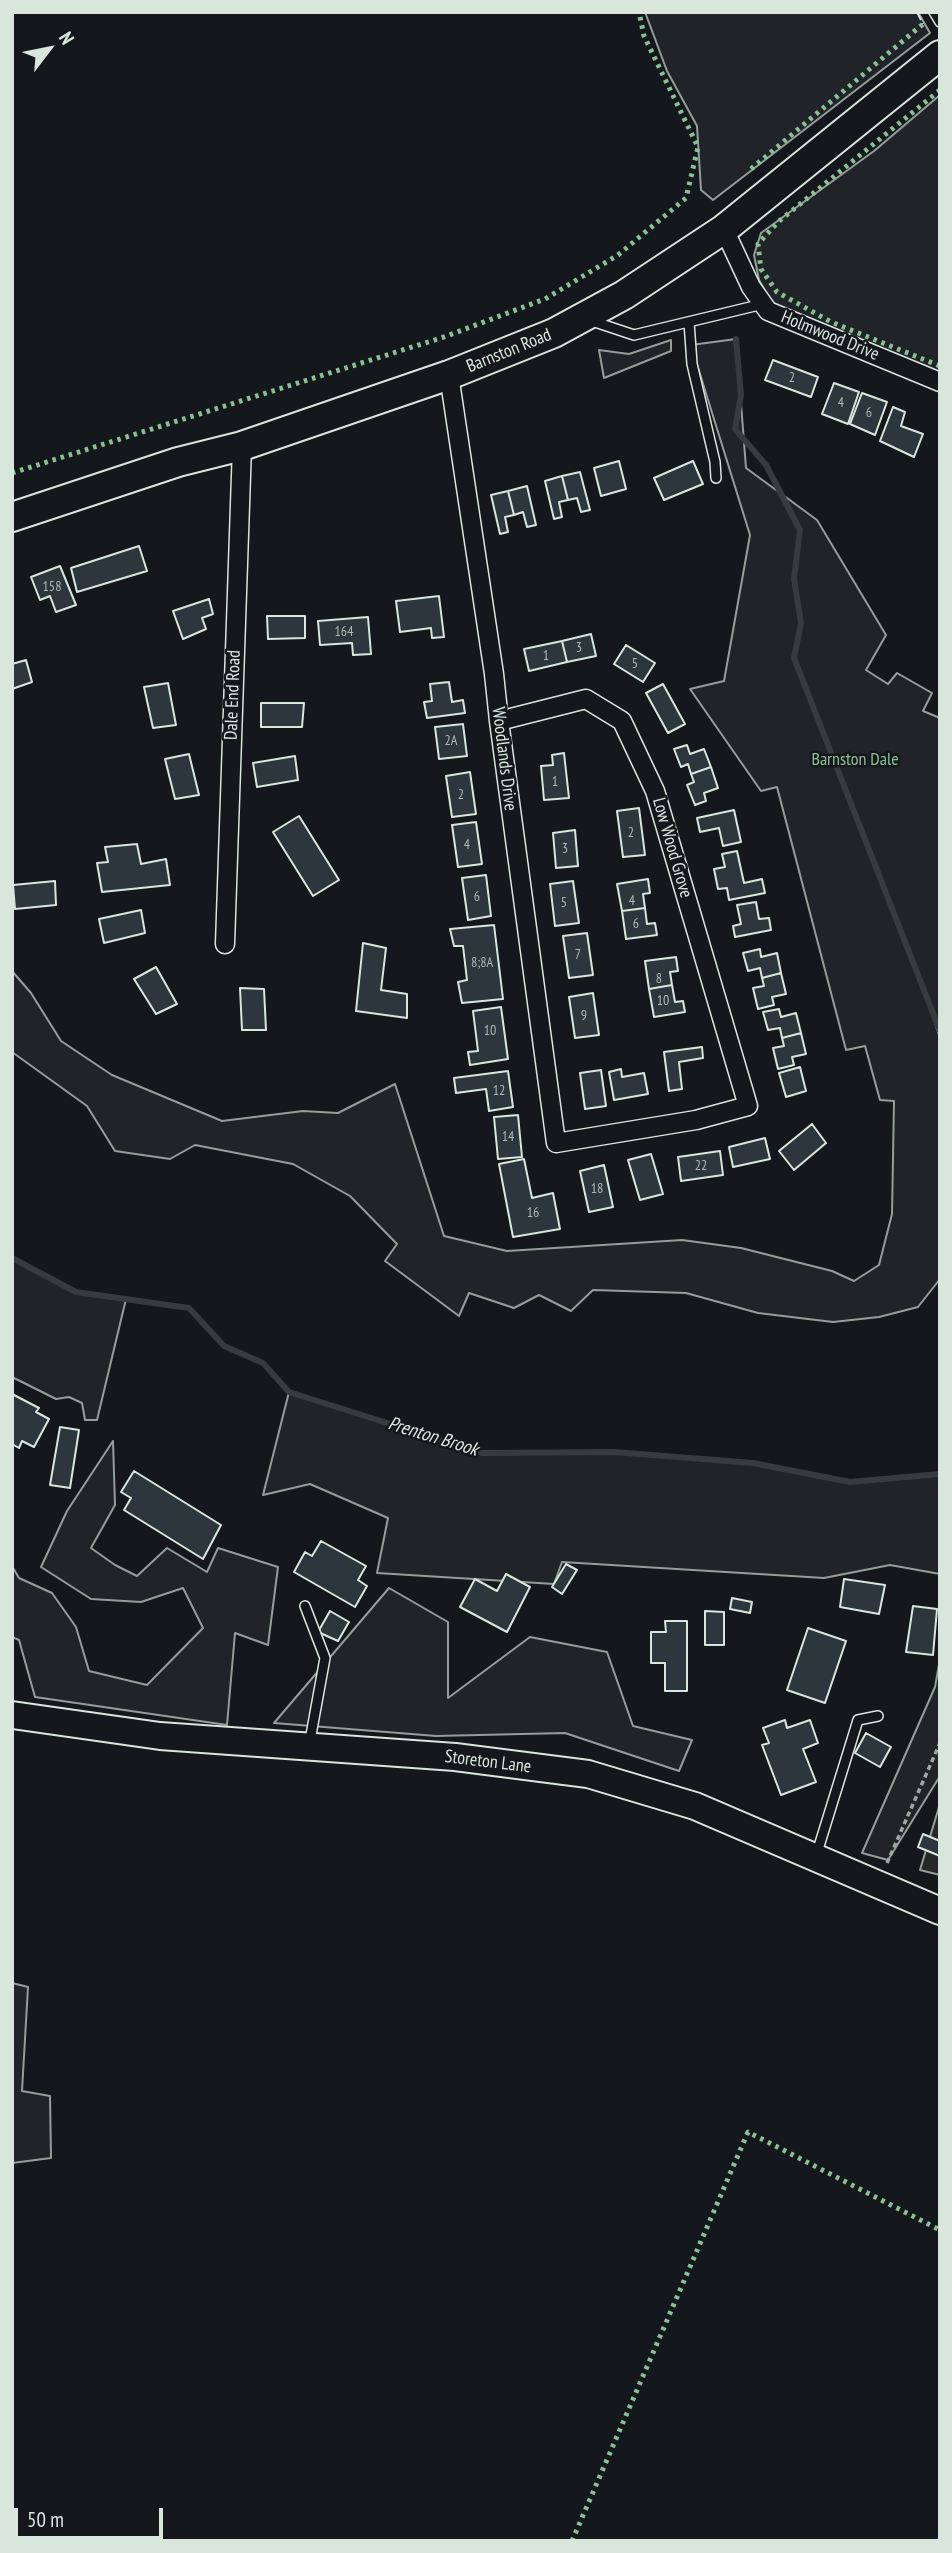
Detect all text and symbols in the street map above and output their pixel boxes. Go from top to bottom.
north arrow [14,14,84,84]
text: N [54,27,80,49]
street label: Holmwood Drive [778,307,882,365]
street label: Barnston Road [463,324,555,378]
house number: 2 [789,370,795,386]
house number: 4 [838,395,844,411]
house number: 6 [866,405,872,421]
house number: 158 [43,579,61,595]
house number: 164 [335,624,353,640]
house number: 3 [576,640,582,656]
house number: 1 [543,648,549,664]
street label: Dale End Road [221,650,245,740]
house number: 5 [632,656,638,672]
street label: Woodlands Drive [487,706,521,812]
house number: 2A [445,733,457,749]
park label: Barnston Dale [811,749,899,771]
house number: 1 [552,774,558,790]
house number: 2 [458,787,464,803]
street label: Low Wood Grove [647,795,697,901]
house number: 2 [628,825,634,841]
house number: 4 [464,837,470,853]
house number: 3 [562,841,568,857]
house number: 6 [474,889,480,905]
house number: 4 [629,893,635,909]
house number: 5 [561,895,567,911]
house number: 6 [633,916,639,932]
house number: 7 [575,947,581,963]
house number: 8;8A [471,955,493,971]
house number: 8 [656,971,662,987]
house number: 10 [657,993,669,1009]
house number: 9 [581,1008,587,1024]
house number: 10 [484,1023,496,1039]
house number: 12 [493,1083,505,1099]
house number: 14 [502,1129,514,1145]
house number: 22 [695,1158,707,1174]
house number: 18 [591,1181,603,1197]
house number: 16 [527,1205,539,1221]
water label: Prenton Brook [385,1412,481,1462]
street label: Storeton Lane [444,1746,532,1778]
scale bar [18,2494,166,2538]
text: 50 m [27,2506,64,2533]

